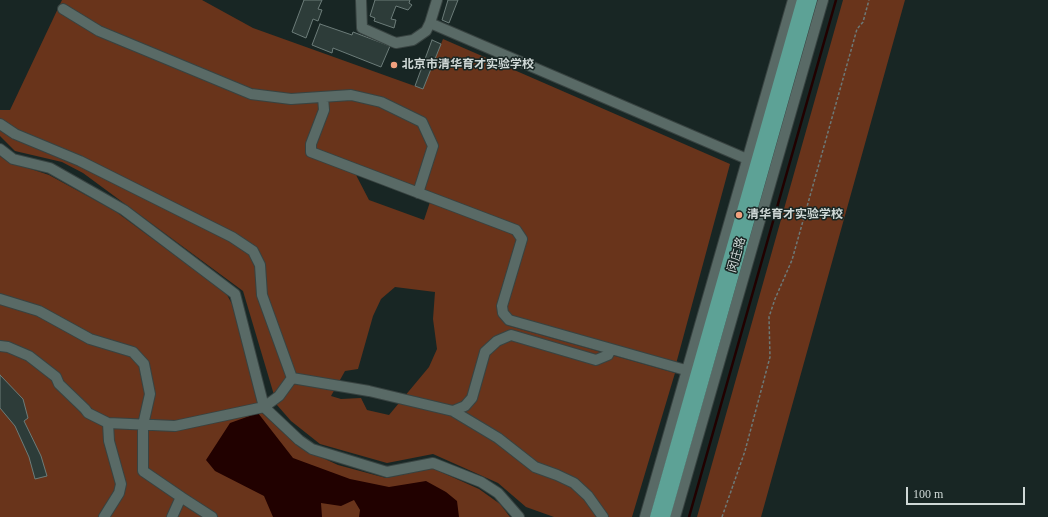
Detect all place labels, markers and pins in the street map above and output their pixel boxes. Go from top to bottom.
place label: 北京市清华育才实验学校 [402,58,534,72]
marker: 北京市清华育才实验学校 [389,60,399,70]
place label: 清华育才实验学校 [747,208,843,222]
marker: 清华育才实验学校 [734,210,744,220]

